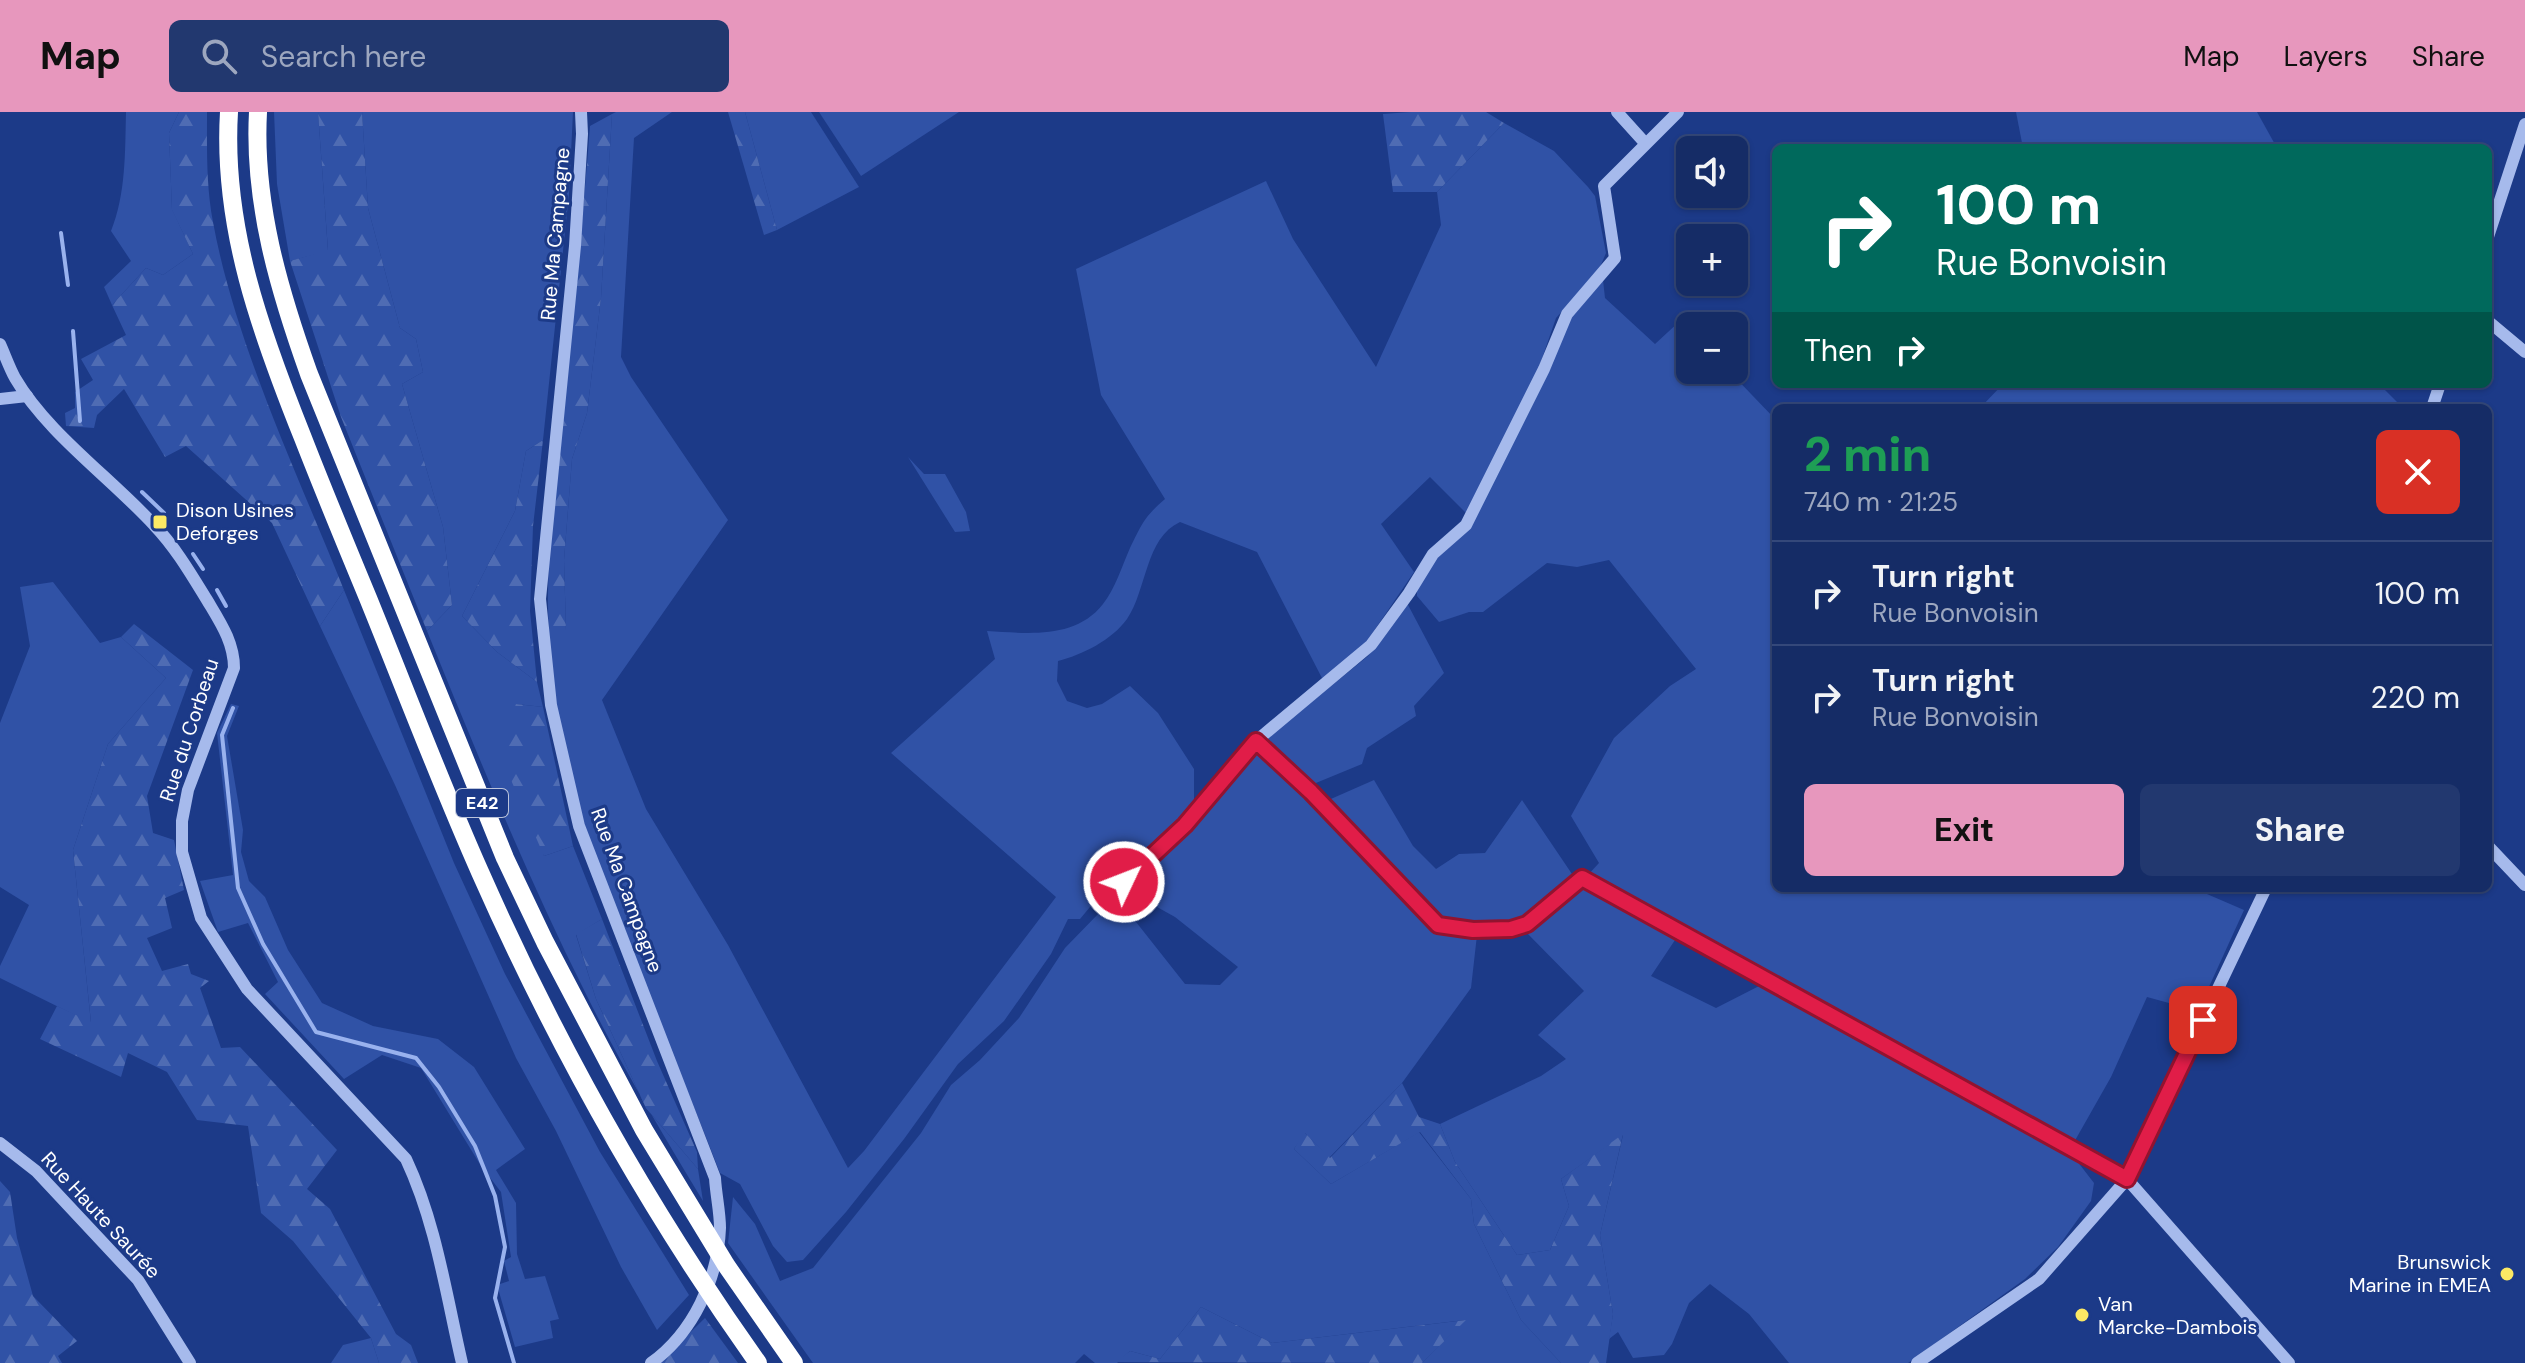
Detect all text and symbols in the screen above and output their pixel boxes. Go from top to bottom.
search box [169,20,729,92]
text: Map [40,31,121,81]
icon: search [197,34,241,78]
text: Search here [261,37,426,76]
text: Map [2183,38,2240,75]
text: Layers [2284,38,2368,75]
text: Share [2412,38,2485,75]
map controls [1676,136,1748,384]
button: sound [1676,136,1748,208]
street label: Rue Ma Campagne [534,146,576,322]
text: 100 m [1936,168,2101,241]
icon: right [1804,176,1908,280]
button: + [1676,224,1748,296]
text: Rue Bonvoisin [1936,239,2167,286]
button: − [1676,312,1748,384]
icon: right [1888,328,1932,372]
text: Then [1804,331,1872,370]
text: 2 min [1804,423,1931,486]
button: close [2376,430,2460,514]
text: 740 m · 21:25 [1804,485,1958,519]
place label: Dison Usines Deforges [176,497,294,546]
marker: Dison Usines Deforges [151,513,169,531]
text: Turn right [1872,557,2015,596]
icon: right [1804,571,1848,615]
text: 100 m [2375,574,2460,613]
text: Rue Bonvoisin [1872,596,2039,630]
street label: Rue du Corbeau [154,655,224,805]
text: Turn right [1872,661,2015,700]
icon: right [1804,675,1848,719]
text: 220 m [2371,678,2460,717]
text: Rue Bonvoisin [1872,700,2039,734]
button: Exit [1804,784,2124,876]
button: Share [2140,784,2460,876]
road number: E42 [456,789,508,817]
street label: Rue Ma Campagne [585,804,669,976]
position arrow [1082,840,1166,924]
pin [2169,986,2237,1054]
icon: arrive [2181,998,2225,1042]
street label: Rue Haute Saurée [36,1146,166,1284]
place label: Brunswick Marine in EMEA [2349,1249,2491,1298]
marker: Brunswick Marine in EMEA [2498,1265,2516,1283]
place label: Van Marcke-Dambois [2098,1291,2257,1340]
marker: Van Marcke-Dambois [2073,1306,2091,1324]

